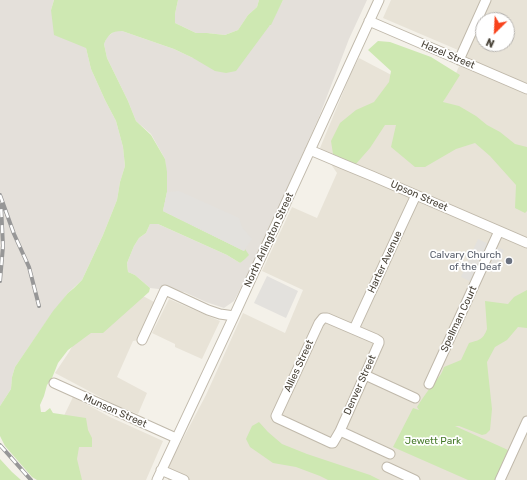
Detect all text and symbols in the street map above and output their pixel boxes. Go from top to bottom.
north arrow [475,12,515,52]
text: N [484,35,497,50]
street label: Hazel Street [419,38,477,72]
street label: Upson Street [389,178,449,214]
street label: North Arlington Street [242,191,296,289]
street label: Harter Avenue [365,229,405,295]
place label: Calvary Church of the Deaf [430,249,501,272]
marker: Calvary Church of the Deaf [504,256,514,266]
street label: Spellman Court [438,284,480,354]
street label: Allies Street [282,338,316,394]
street label: Denver Street [341,353,379,417]
street label: Munson Street [81,392,149,430]
park label: Jewett Park [405,435,461,447]

